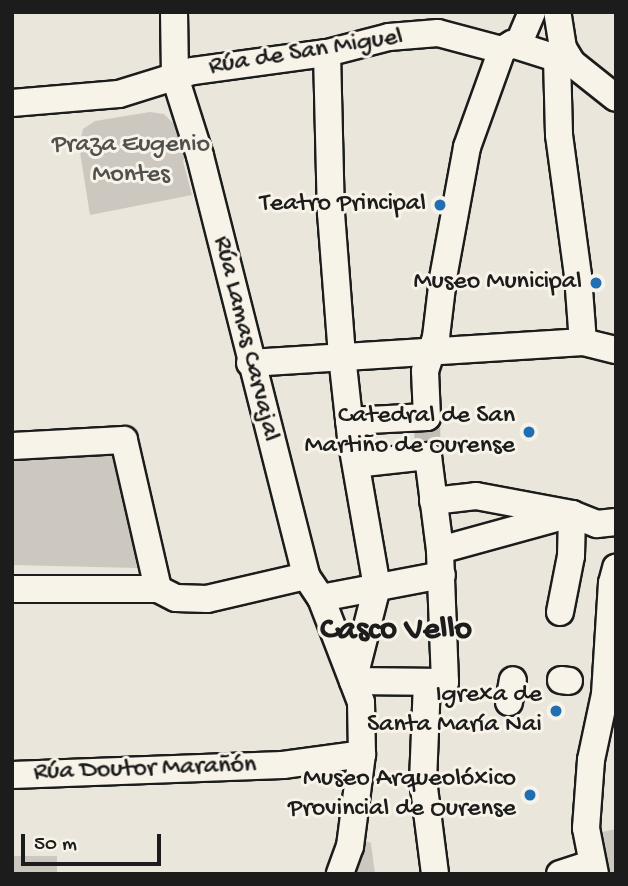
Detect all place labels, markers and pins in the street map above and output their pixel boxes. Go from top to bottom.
place label: Teatro Principal [260,189,426,221]
marker: Teatro Principal [432,197,448,213]
place label: Museo Municipal [413,267,582,299]
marker: Museo Municipal [588,275,604,291]
place label: Catedral de San Martiño de Ourense [304,401,515,462]
marker: Catedral de San Martiño de Ourense [521,424,537,440]
place label: Igrexa de Santa María Nai [367,680,542,742]
marker: Igrexa de Santa María Nai [548,703,564,719]
place label: Museo Arqueolóxico Provincial de Ourense [288,764,516,826]
marker: Museo Arqueolóxico Provincial de Ourense [522,787,538,803]

